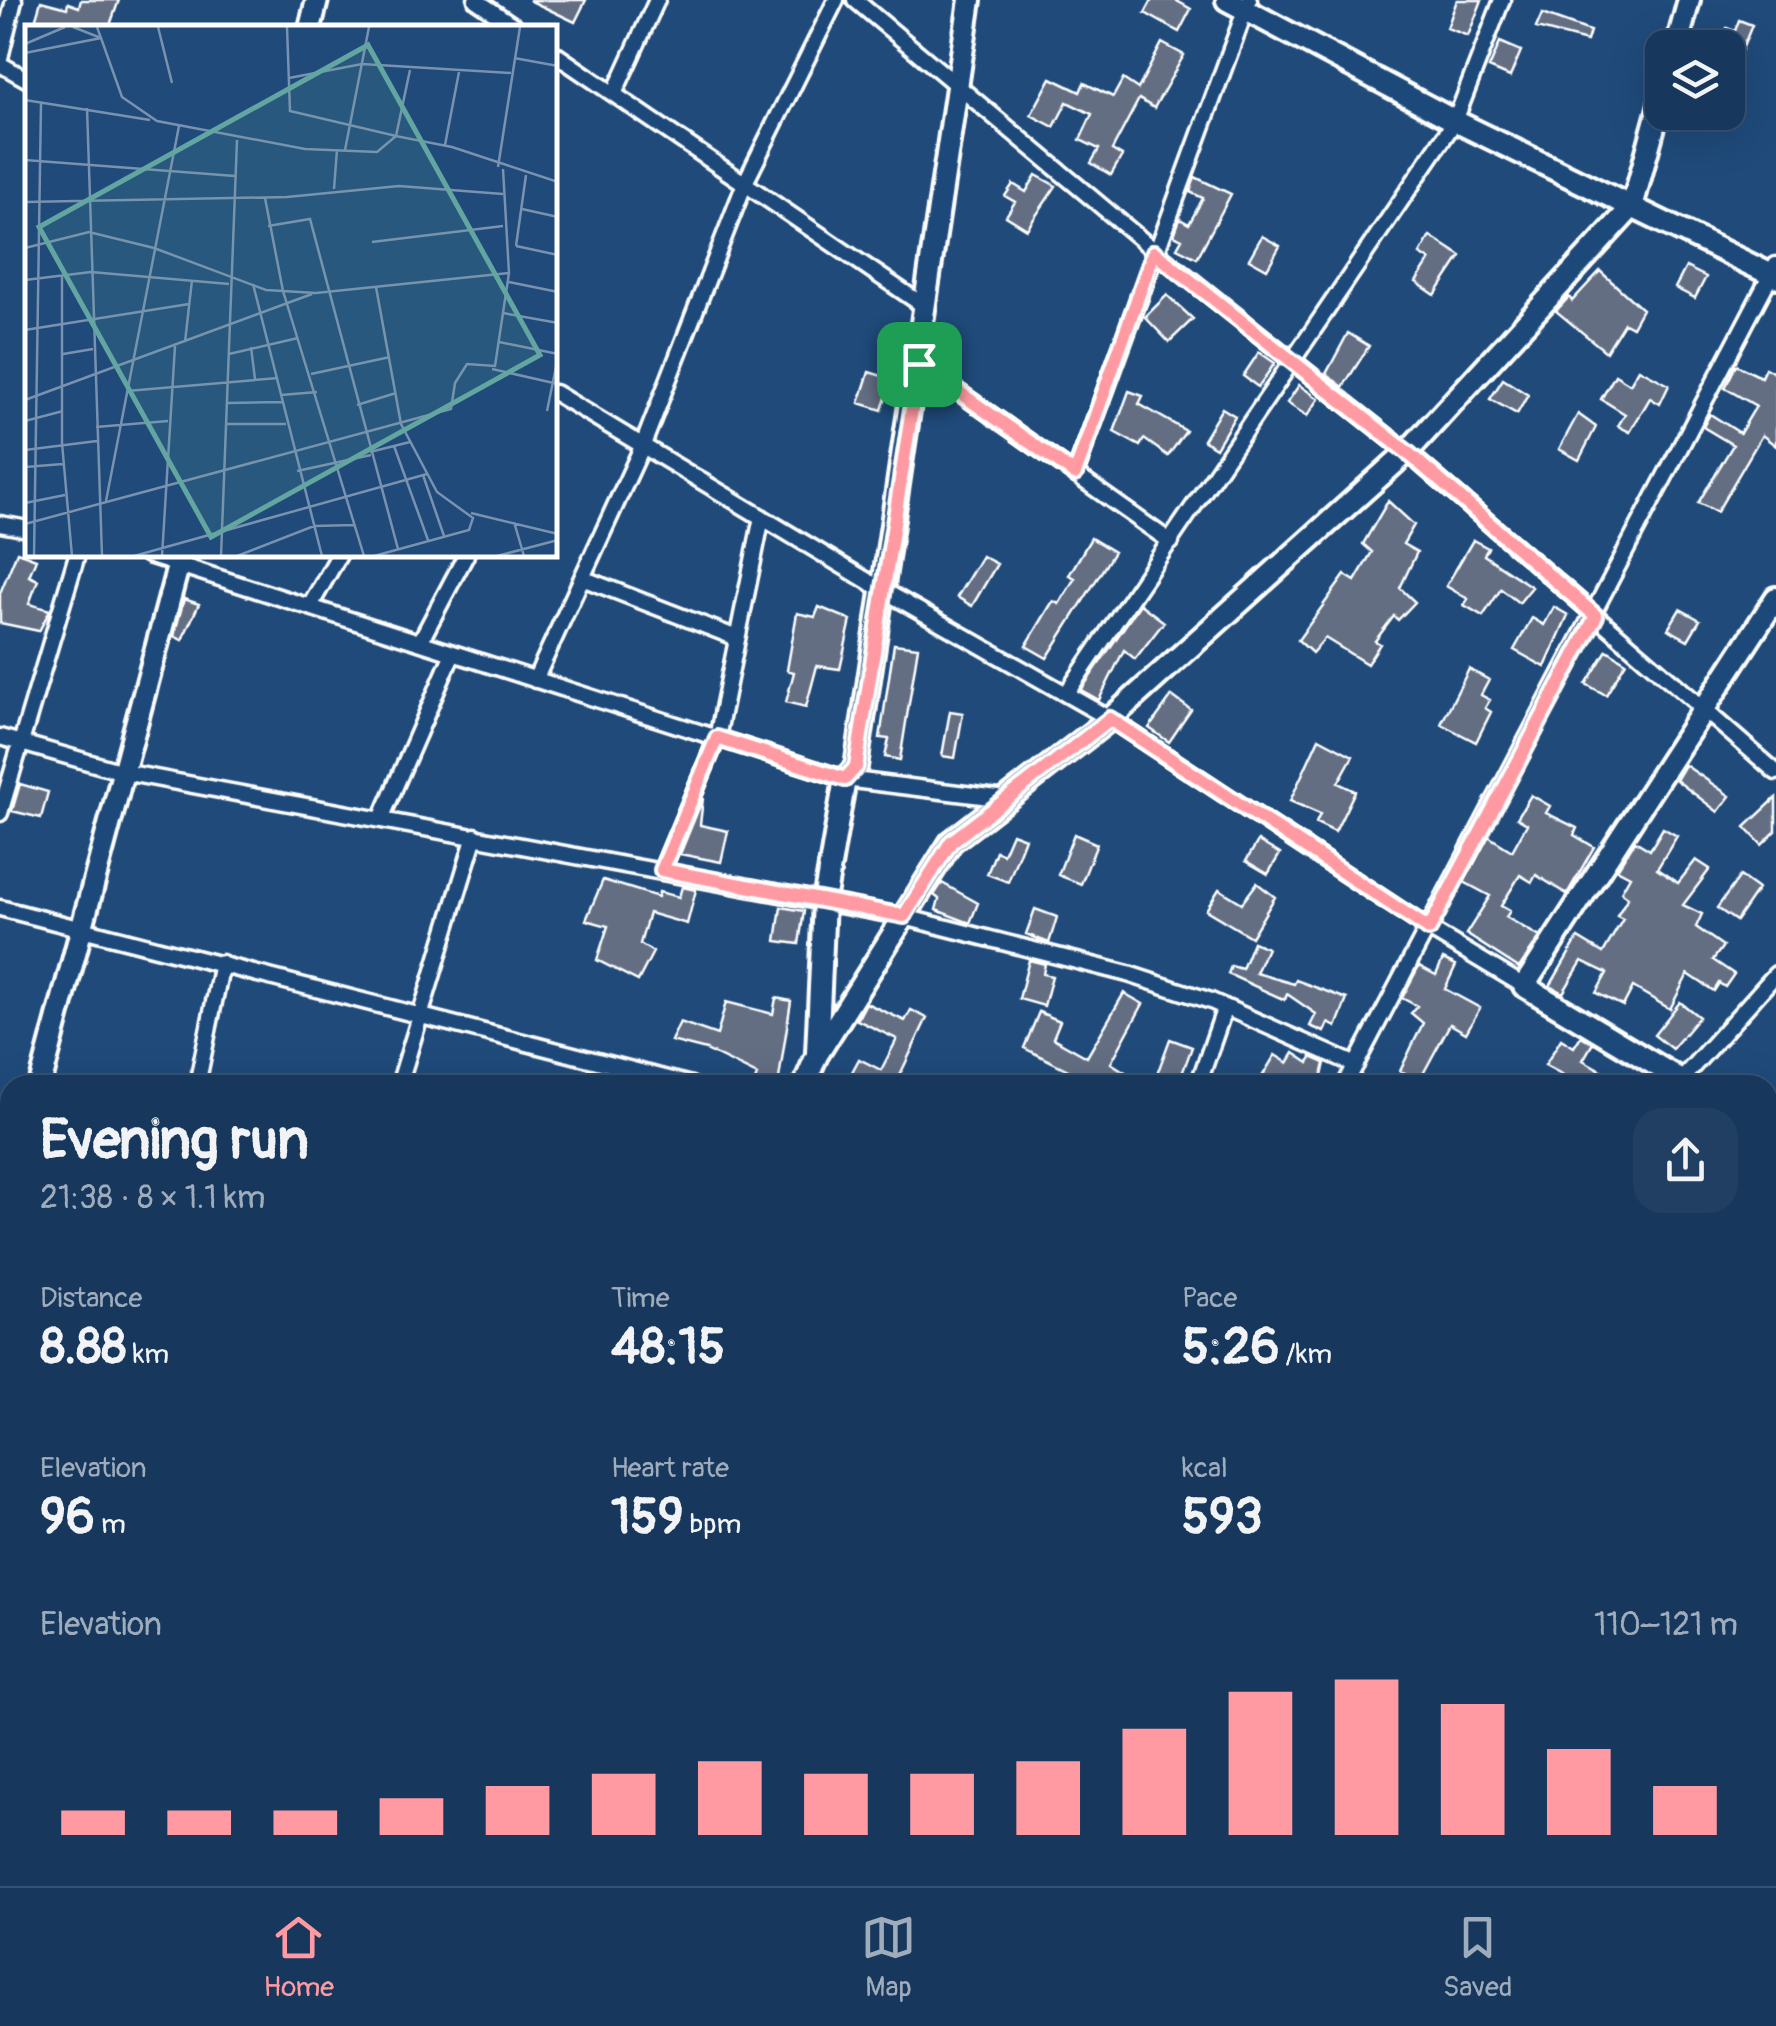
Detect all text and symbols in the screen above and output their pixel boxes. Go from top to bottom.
inset map [25,25,558,558]
map controls [1645,30,1745,130]
button: layers [1645,30,1745,130]
pin [877,322,962,407]
icon: arrive [892,337,947,392]
text: Evening run [40,1106,309,1175]
button: share [1633,1108,1738,1213]
text: 21:38 · 8 × 1.1 km [40,1178,266,1218]
text: Distance [40,1281,142,1316]
text: Time [611,1281,670,1316]
text: Pace [1182,1281,1237,1316]
text: 8.88 [40,1316,127,1379]
text: 48:15 [611,1316,725,1379]
text: 5:26 [1182,1316,1280,1379]
text: km [127,1337,169,1372]
text: /km [1280,1337,1332,1372]
text: Elevation [40,1451,147,1486]
text: Heart rate [611,1451,729,1486]
text: kcal [1182,1451,1228,1486]
text: 96 [40,1486,95,1549]
text: 159 [611,1486,683,1549]
text: 593 [1182,1486,1263,1549]
text: m [95,1507,126,1542]
text: bpm [683,1507,741,1542]
text: Elevation [40,1605,162,1645]
text: 110–121 m [1594,1605,1738,1645]
tab: Home [263,1910,334,2005]
tab: Map [861,1910,916,2005]
tab: Saved [1443,1910,1512,2005]

